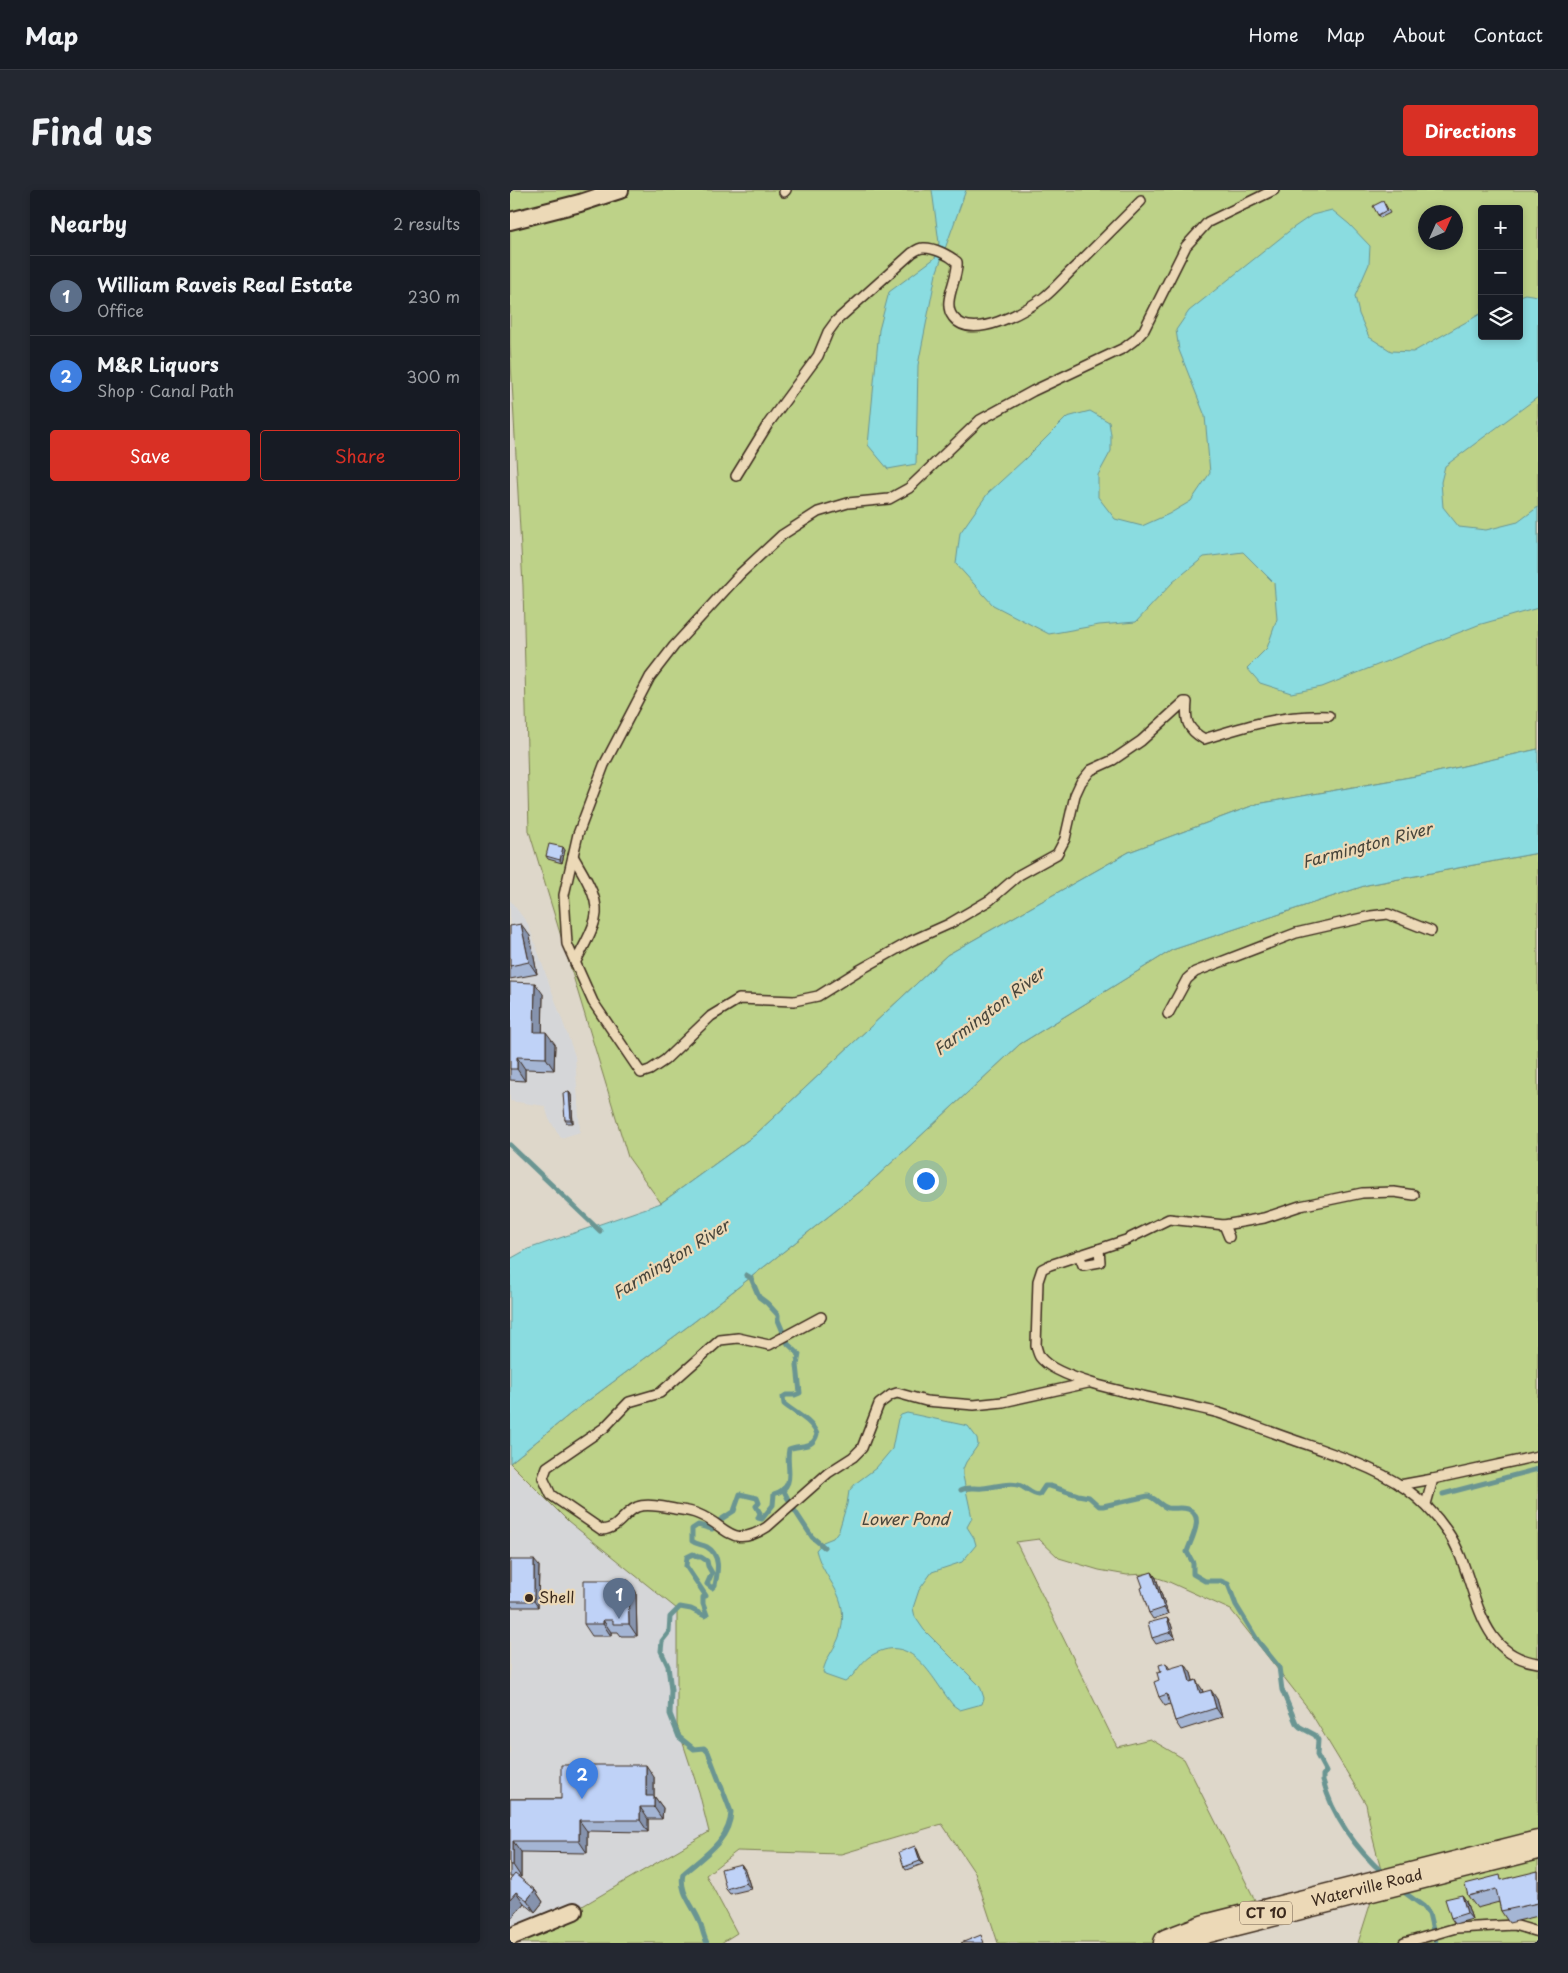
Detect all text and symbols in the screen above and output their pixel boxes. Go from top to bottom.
text: Map [25,17,78,53]
text: Home [1248,21,1298,48]
text: Map [1326,21,1365,48]
text: About [1393,21,1445,48]
text: Contact [1473,21,1543,48]
text: Find us [30,104,152,157]
button: Directions [1403,105,1538,156]
north arrow [1418,205,1463,250]
map controls [1478,205,1523,340]
button: + [1478,205,1523,250]
text: Nearby [50,207,127,239]
text: 2 results [393,211,460,235]
button: − [1478,250,1523,295]
text: William Raveis Real Estate [97,270,353,298]
text: 1 [62,284,70,308]
text: 230 m [408,284,460,308]
button: layers [1478,295,1523,340]
text: Office [97,298,144,322]
text: M&R Liquors [97,350,219,378]
text: 2 [60,364,72,388]
text: 300 m [406,364,460,388]
text: Shop · Canal Path [97,378,234,402]
button: Save [50,430,250,481]
button: Share [260,430,460,481]
water label: Farmington River [1299,814,1437,873]
water label: Farmington River [928,959,1051,1060]
your location [913,1168,939,1194]
water label: Farmington River [608,1211,736,1304]
water label: Lower Pond [861,1506,952,1530]
pin: 1 [603,1578,635,1619]
place label: Shell [539,1585,574,1608]
marker: Shell [523,1592,535,1604]
pin: 2 [566,1758,598,1799]
street label: Waterville Road [1309,1862,1425,1911]
road number: CT 10 [1240,1902,1292,1925]

